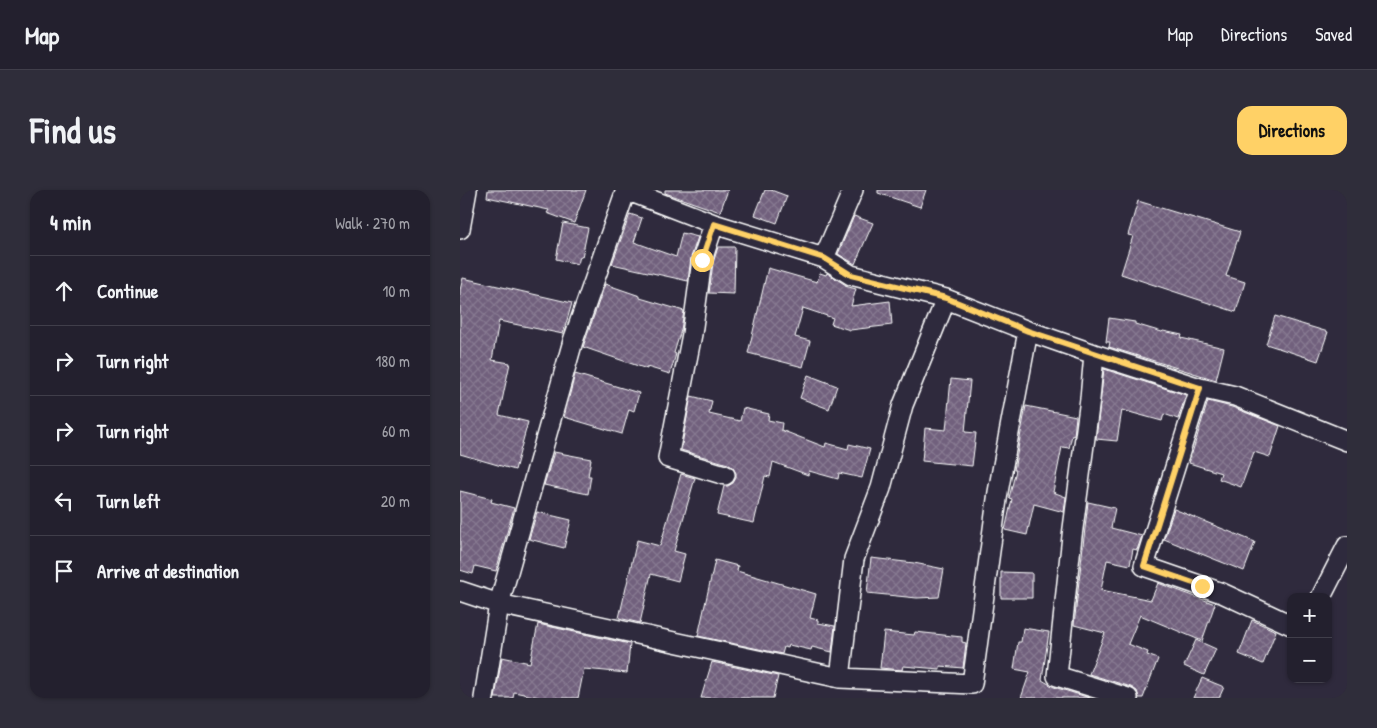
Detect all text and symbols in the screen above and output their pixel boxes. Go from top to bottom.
text: Map [25,19,59,51]
text: Map [1168,22,1193,47]
text: Directions [1221,22,1287,47]
text: Saved [1315,22,1352,47]
button: Directions [1237,106,1347,155]
text: Find us [30,107,116,154]
text: 4 min [50,208,91,237]
text: Walk · 270 m [335,212,410,234]
route start [691,249,714,272]
icon: ahead [50,277,78,305]
text: Continue [97,278,158,304]
text: 10 m [382,280,410,302]
icon: right [50,347,78,375]
text: Turn right [97,348,168,374]
text: 180 m [376,350,410,372]
icon: right [50,417,78,445]
text: Turn right [97,418,168,444]
text: 60 m [382,420,410,442]
icon: left [50,487,78,515]
text: Turn left [97,488,160,514]
text: 20 m [381,490,410,512]
icon: arrive [50,557,78,585]
text: Arrive at destination [97,558,239,584]
route end [1191,575,1214,598]
map controls [1287,593,1332,683]
button: + [1287,593,1332,638]
button: − [1287,638,1332,683]

